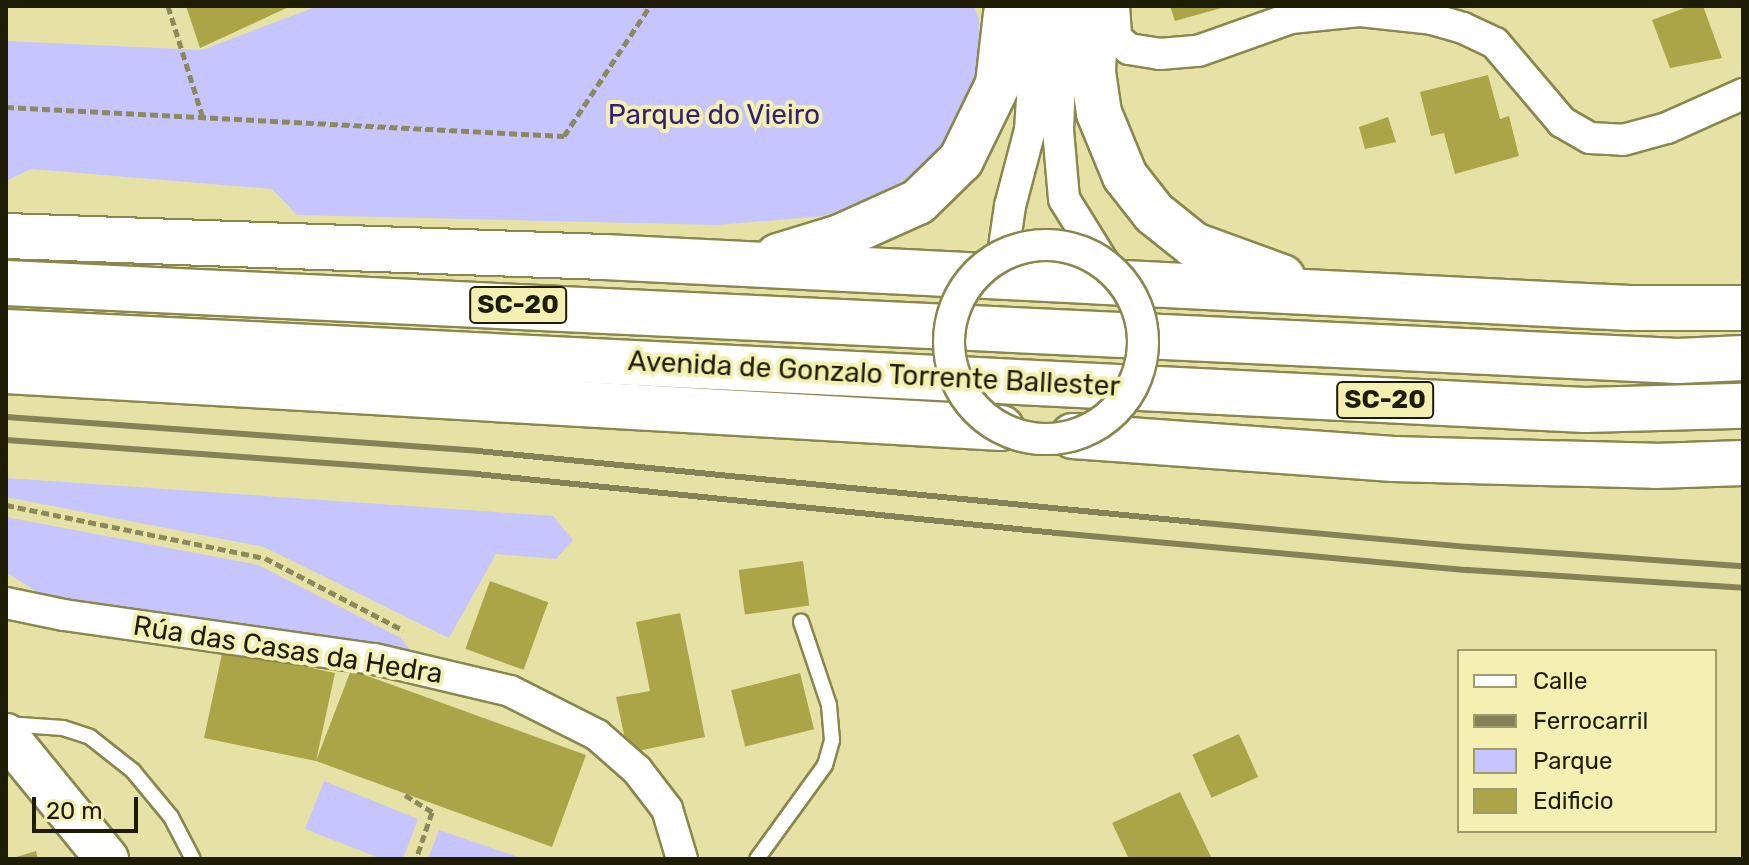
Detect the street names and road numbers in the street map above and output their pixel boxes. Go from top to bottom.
road number: SC-20 [468,283,568,327]
street label: Avenida de Gonzalo Torrente Ballester [627,344,1121,404]
road number: SC-20 [1335,378,1435,422]
street label: Rúa das Casas da Hedra [131,609,445,691]

